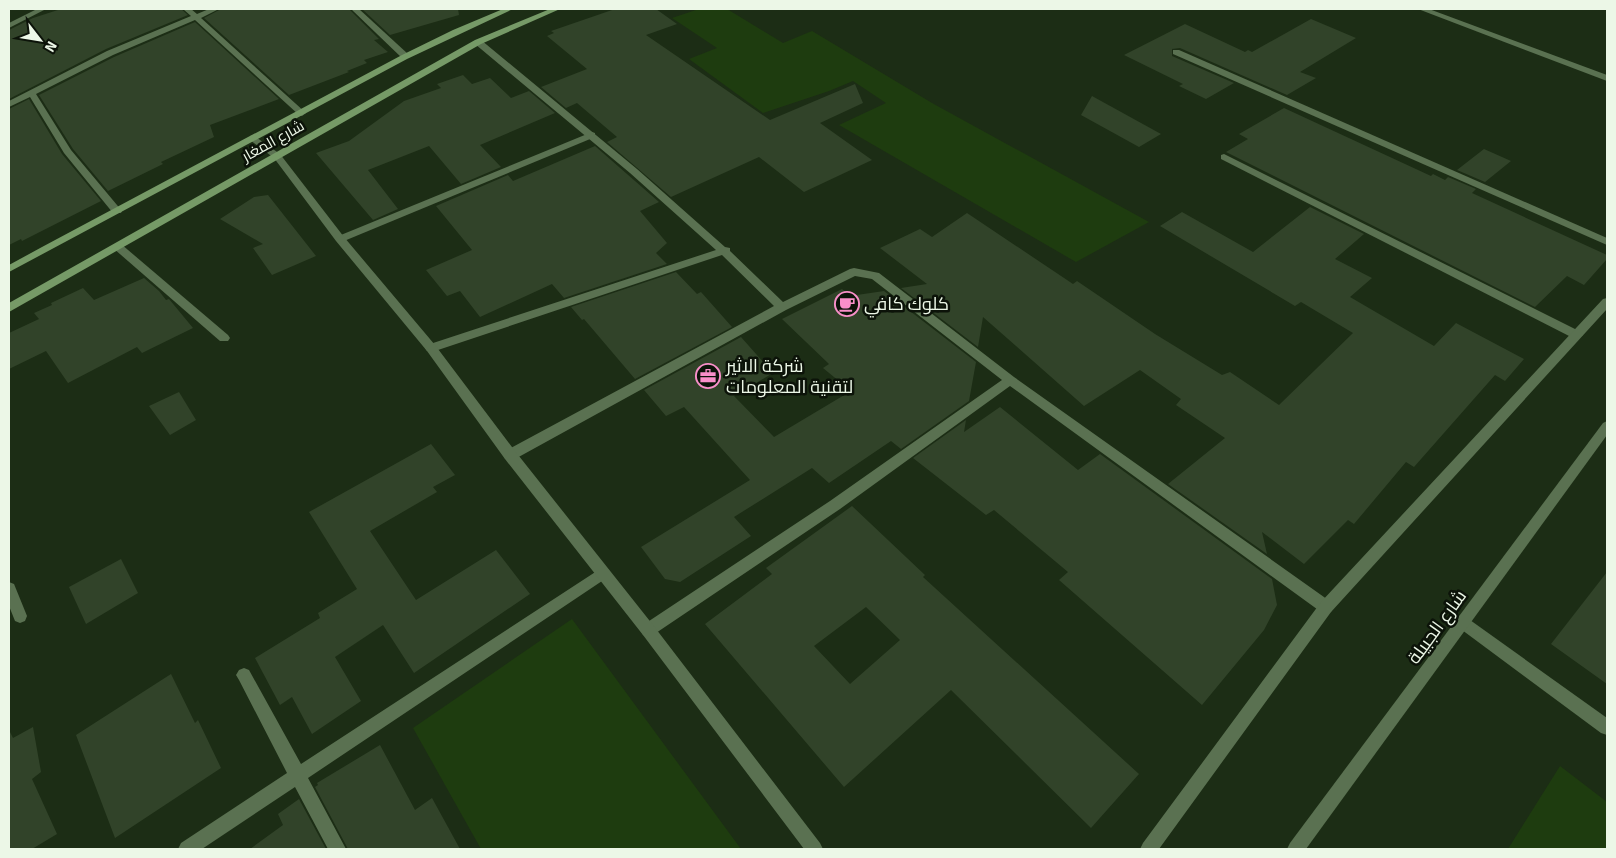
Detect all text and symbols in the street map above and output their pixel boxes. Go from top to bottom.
north arrow [15,15,65,65]
text: N [41,38,61,55]
street label: شارع المغار [238,117,308,168]
cafe icon: كلوك كافي [834,291,860,317]
place label: كلوك كافي [864,293,949,318]
place label: شركة الاثير لتقنية المعلومات [725,355,853,398]
office icon: شركة الاثير لتقنية المعلومات [695,363,721,389]
street label: شارع الجبيلة [1403,586,1472,669]

